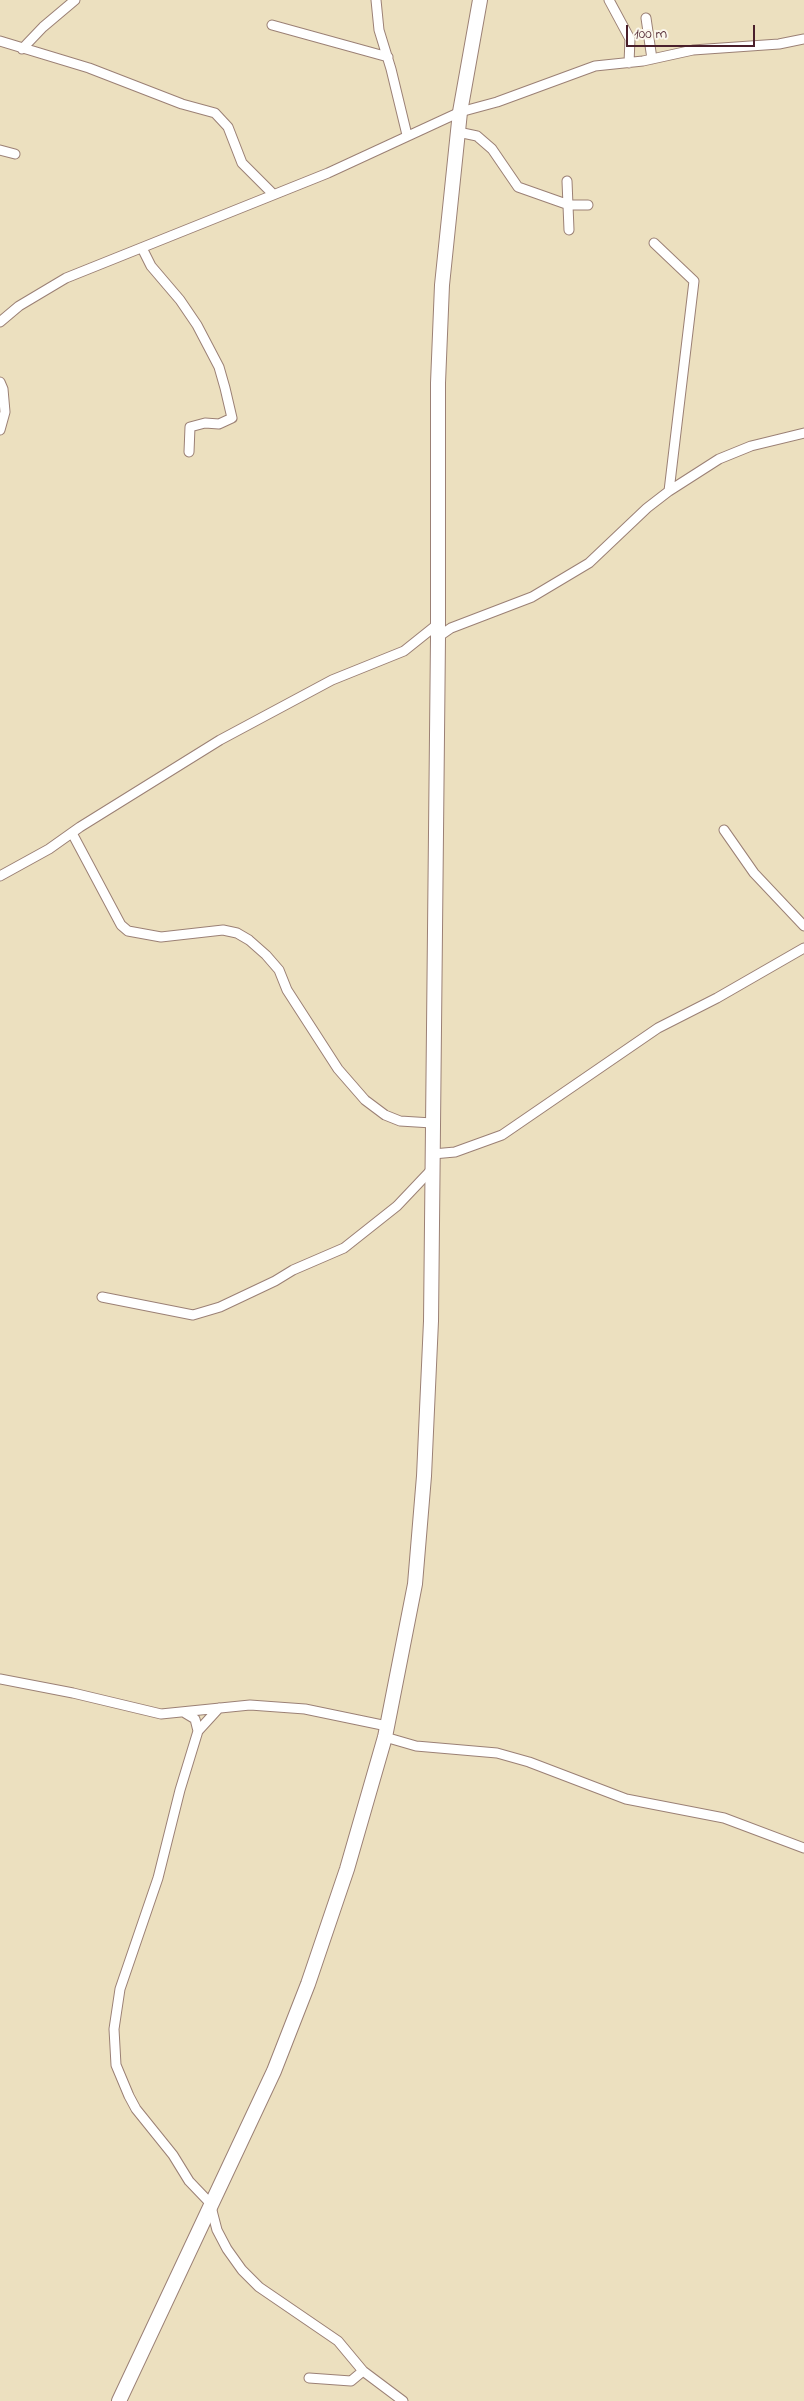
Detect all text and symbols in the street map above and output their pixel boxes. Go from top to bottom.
scale bar [629,15,758,47]
text: 100 m [634,23,667,45]

